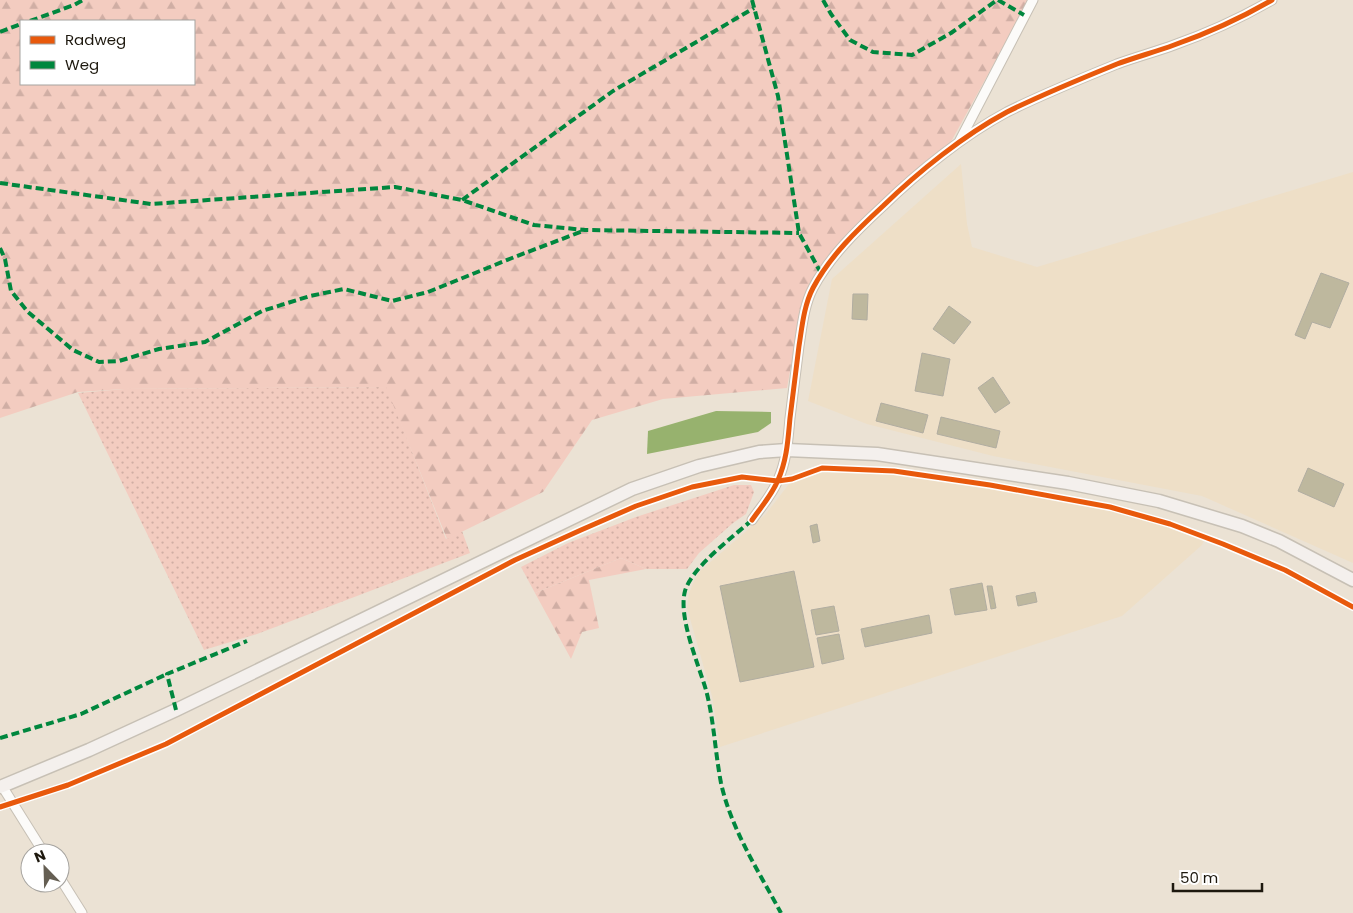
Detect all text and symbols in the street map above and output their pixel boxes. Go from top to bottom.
legend [20,20,195,85]
text: Radweg [65,29,126,50]
text: Weg [65,54,99,75]
north arrow [20,843,70,893]
text: N [31,845,49,867]
scale bar [1173,860,1262,892]
text: 50 m [1180,867,1218,888]

